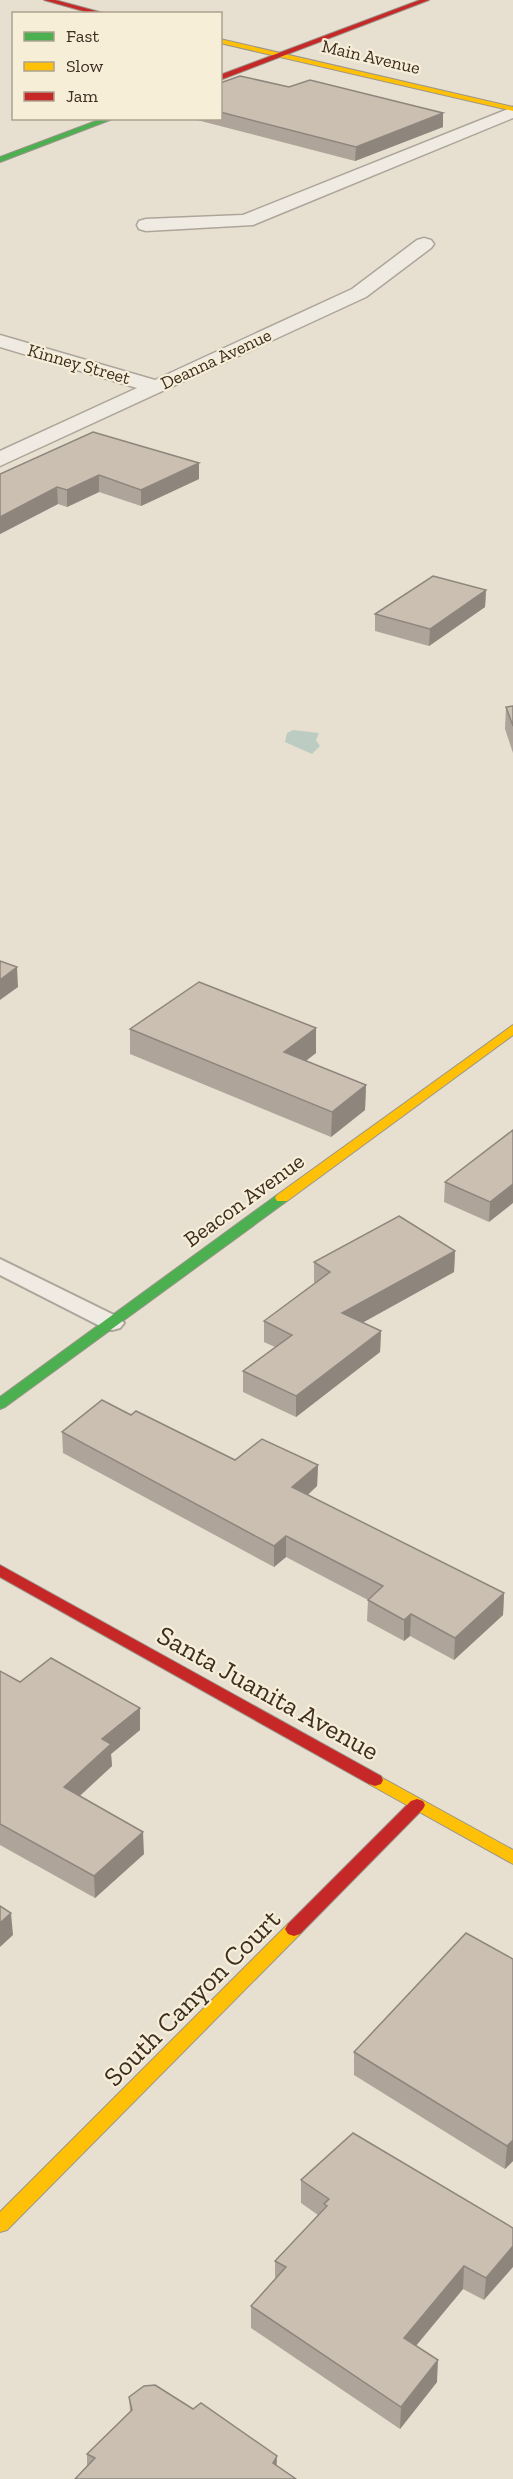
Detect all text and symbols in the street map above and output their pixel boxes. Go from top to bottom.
legend [12,12,222,120]
text: Fast [66,25,99,47]
street label: Main Avenue [320,35,422,79]
text: Slow [66,55,103,77]
text: Jam [66,85,98,107]
street label: Deanna Avenue [157,324,275,394]
street label: Kinney Street [25,339,133,389]
street label: Beacon Avenue [178,1147,310,1253]
street label: Santa Juanita Avenue [152,1619,384,1767]
street label: South Canyon Court [97,1903,287,2093]

